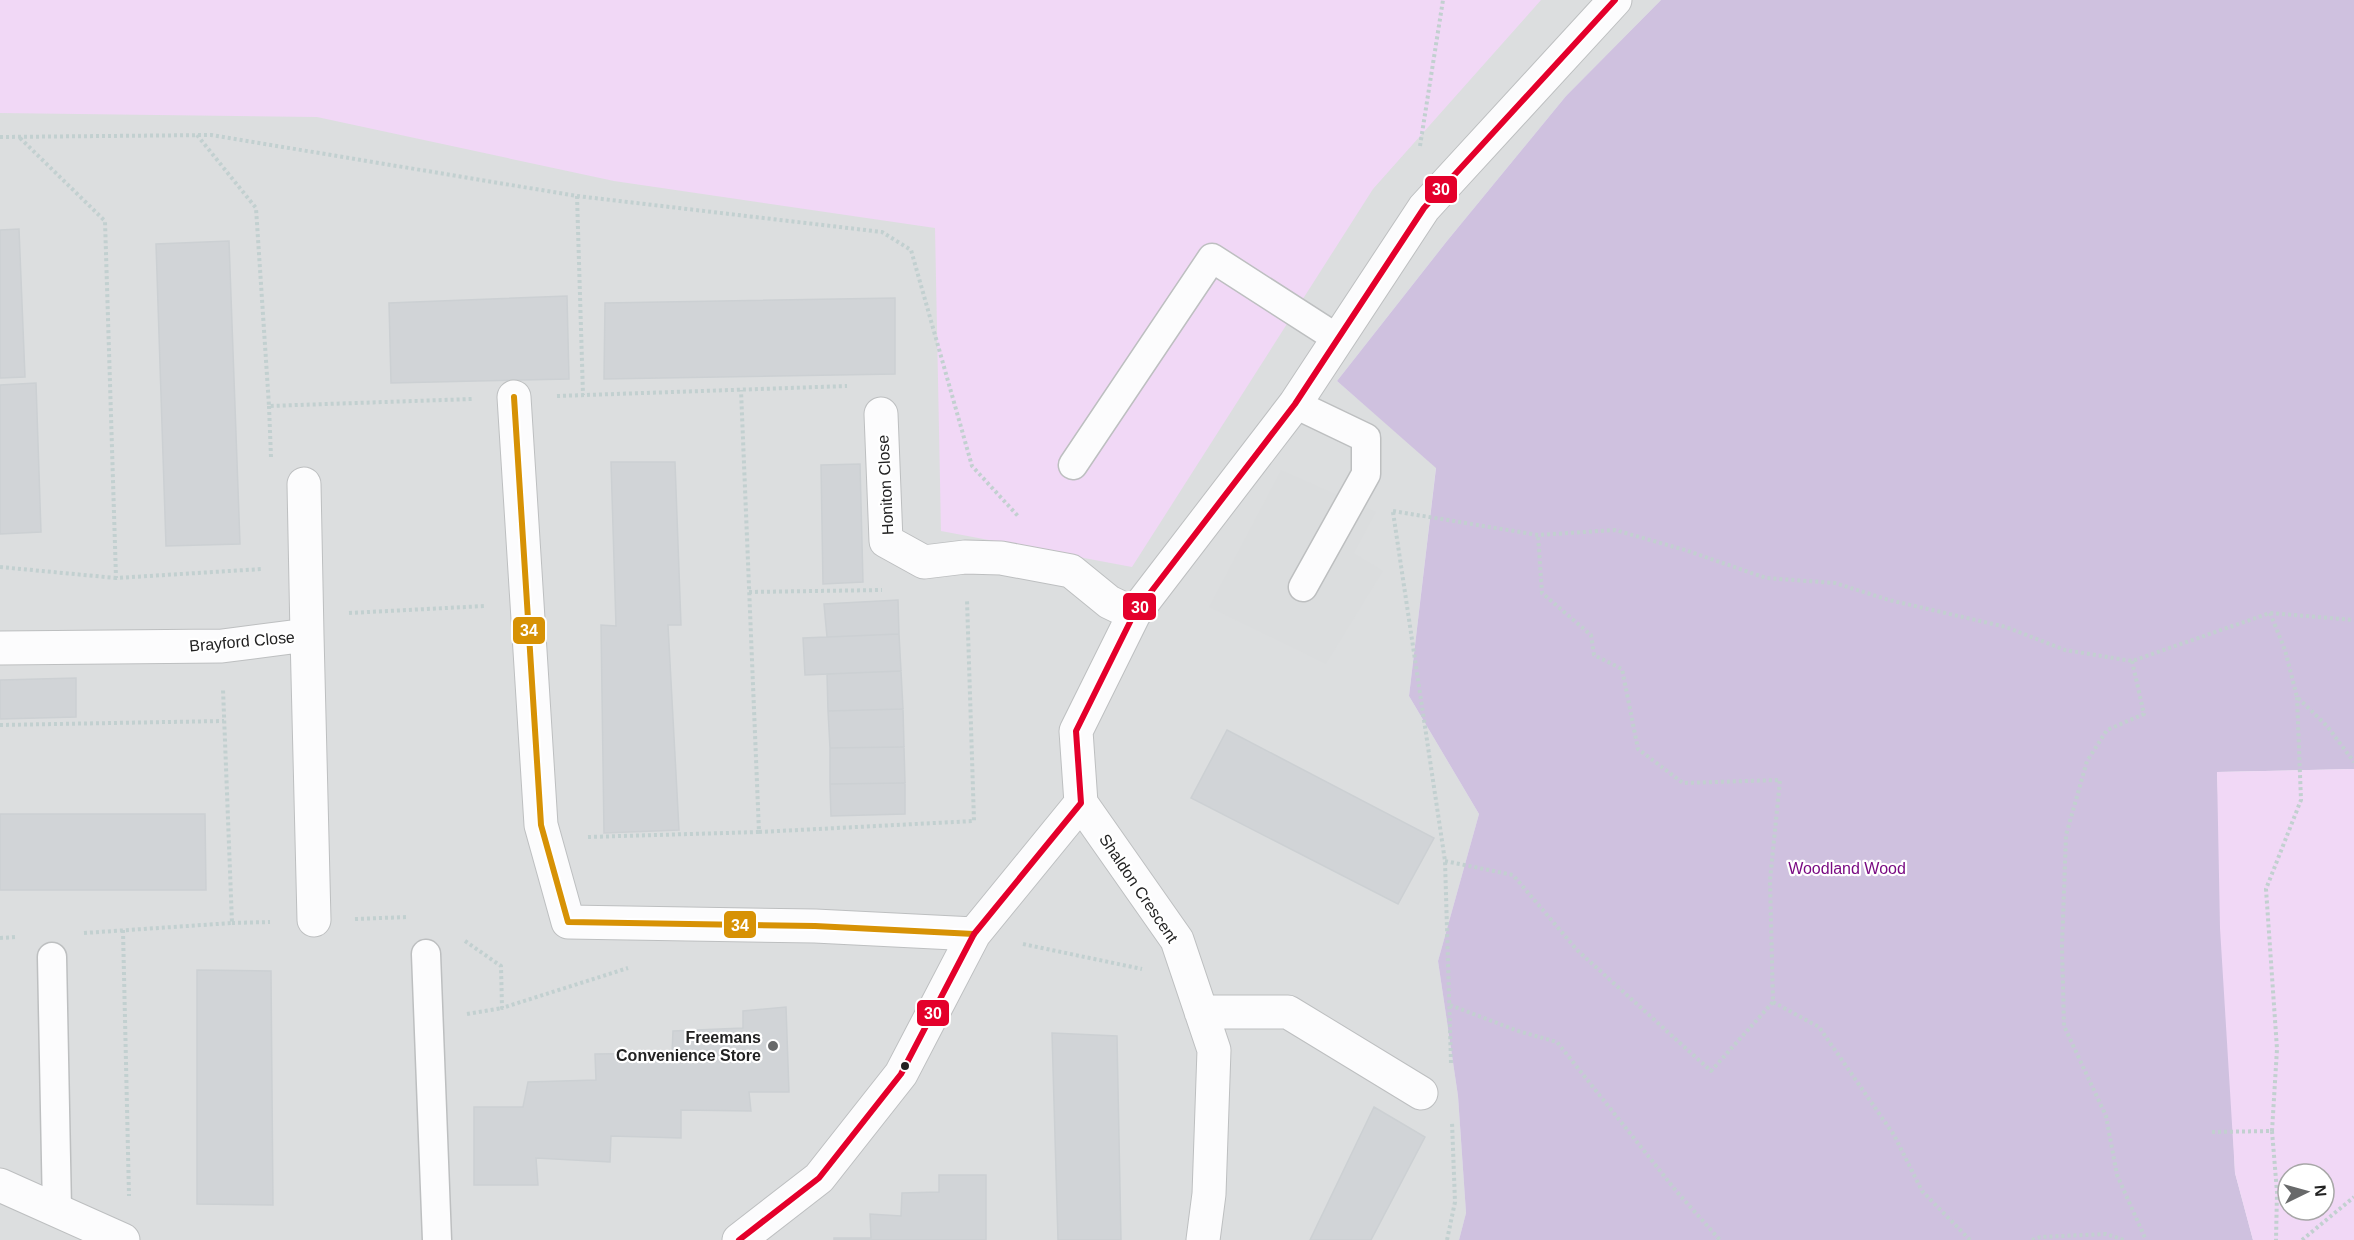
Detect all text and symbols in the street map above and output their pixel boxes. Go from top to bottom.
line badge: 30 [1424,175,1458,204]
text: 30 [1432,181,1450,198]
street label: Honiton Close [874,434,897,536]
line badge: 30 [1122,592,1157,621]
text: 30 [1131,599,1149,616]
line badge: 34 [512,616,546,645]
text: 34 [520,622,538,639]
street label: Brayford Close [189,628,296,655]
street label: Shaldon Crescent [1096,831,1182,946]
park label: Woodland Wood [1788,860,1906,877]
line badge: 34 [723,910,757,939]
text: 34 [731,917,749,934]
line badge: 30 [916,999,950,1027]
text: 30 [924,1005,942,1022]
place label: Freemans Convenience Store [616,1029,761,1064]
marker: Freemans Convenience Store [766,1039,780,1053]
unlabelled marker [899,1060,911,1072]
north arrow [2276,1162,2336,1222]
text: N [2311,1184,2329,1197]

